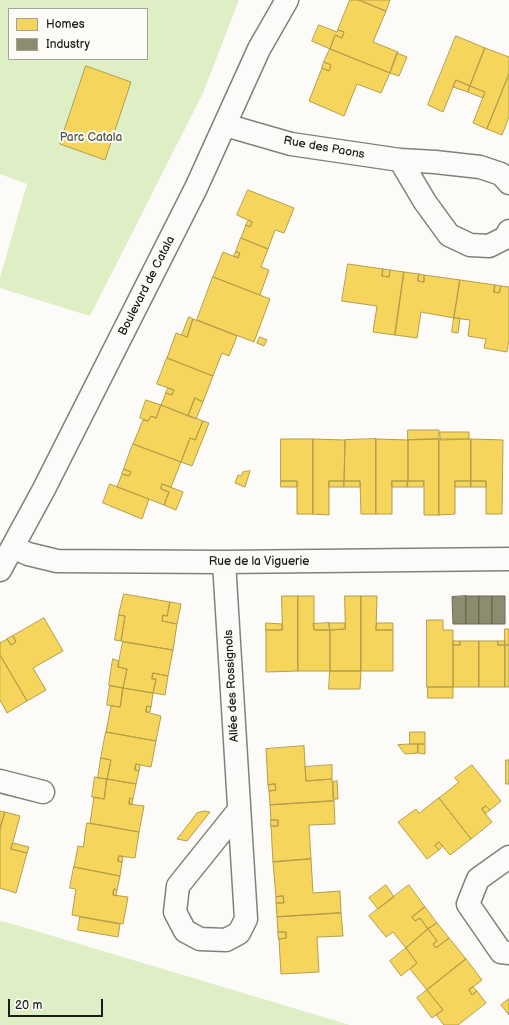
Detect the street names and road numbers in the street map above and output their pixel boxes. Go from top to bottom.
street label: Rue des Paons [282,134,366,162]
street label: Boulevard de Catala [116,234,178,338]
street label: Rue de la Viguerie [209,555,309,569]
street label: Allée des Rossignols [222,629,242,743]

